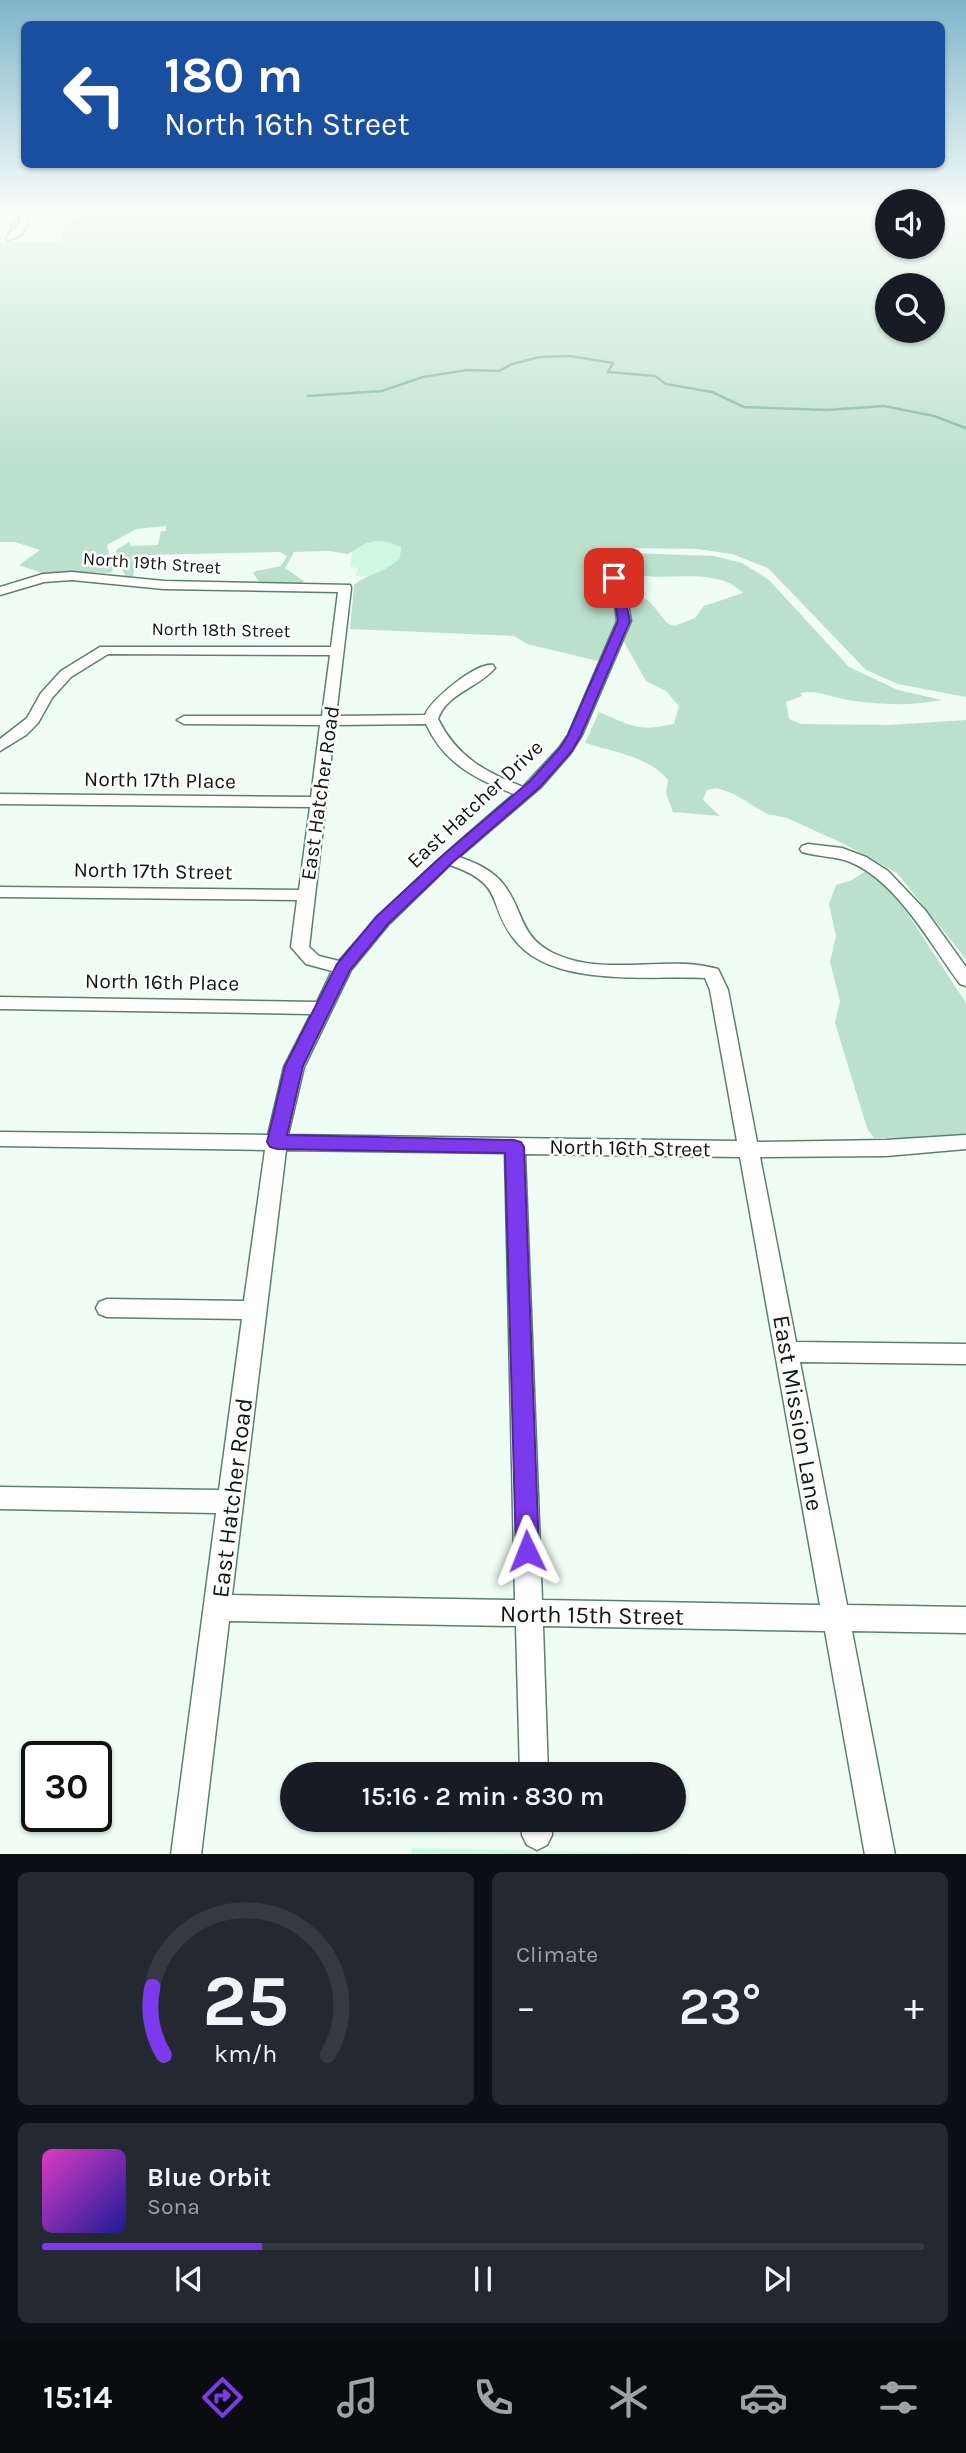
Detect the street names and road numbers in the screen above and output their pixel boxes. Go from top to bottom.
street label: North 19th Street [82,547,222,579]
street label: North 18th Street [151,618,291,642]
street label: East Hatcher Road [296,704,344,882]
street label: East Hatcher Drive [402,735,548,873]
street label: North 17th Place [84,767,236,793]
street label: North 17th Street [73,858,233,884]
street label: North 16th Place [85,969,239,995]
street label: North 16th Street [549,1135,711,1161]
street label: East Mission Lane [767,1313,829,1513]
street label: East Hatcher Road [206,1396,258,1600]
street label: North 15th Street [500,1599,684,1631]

